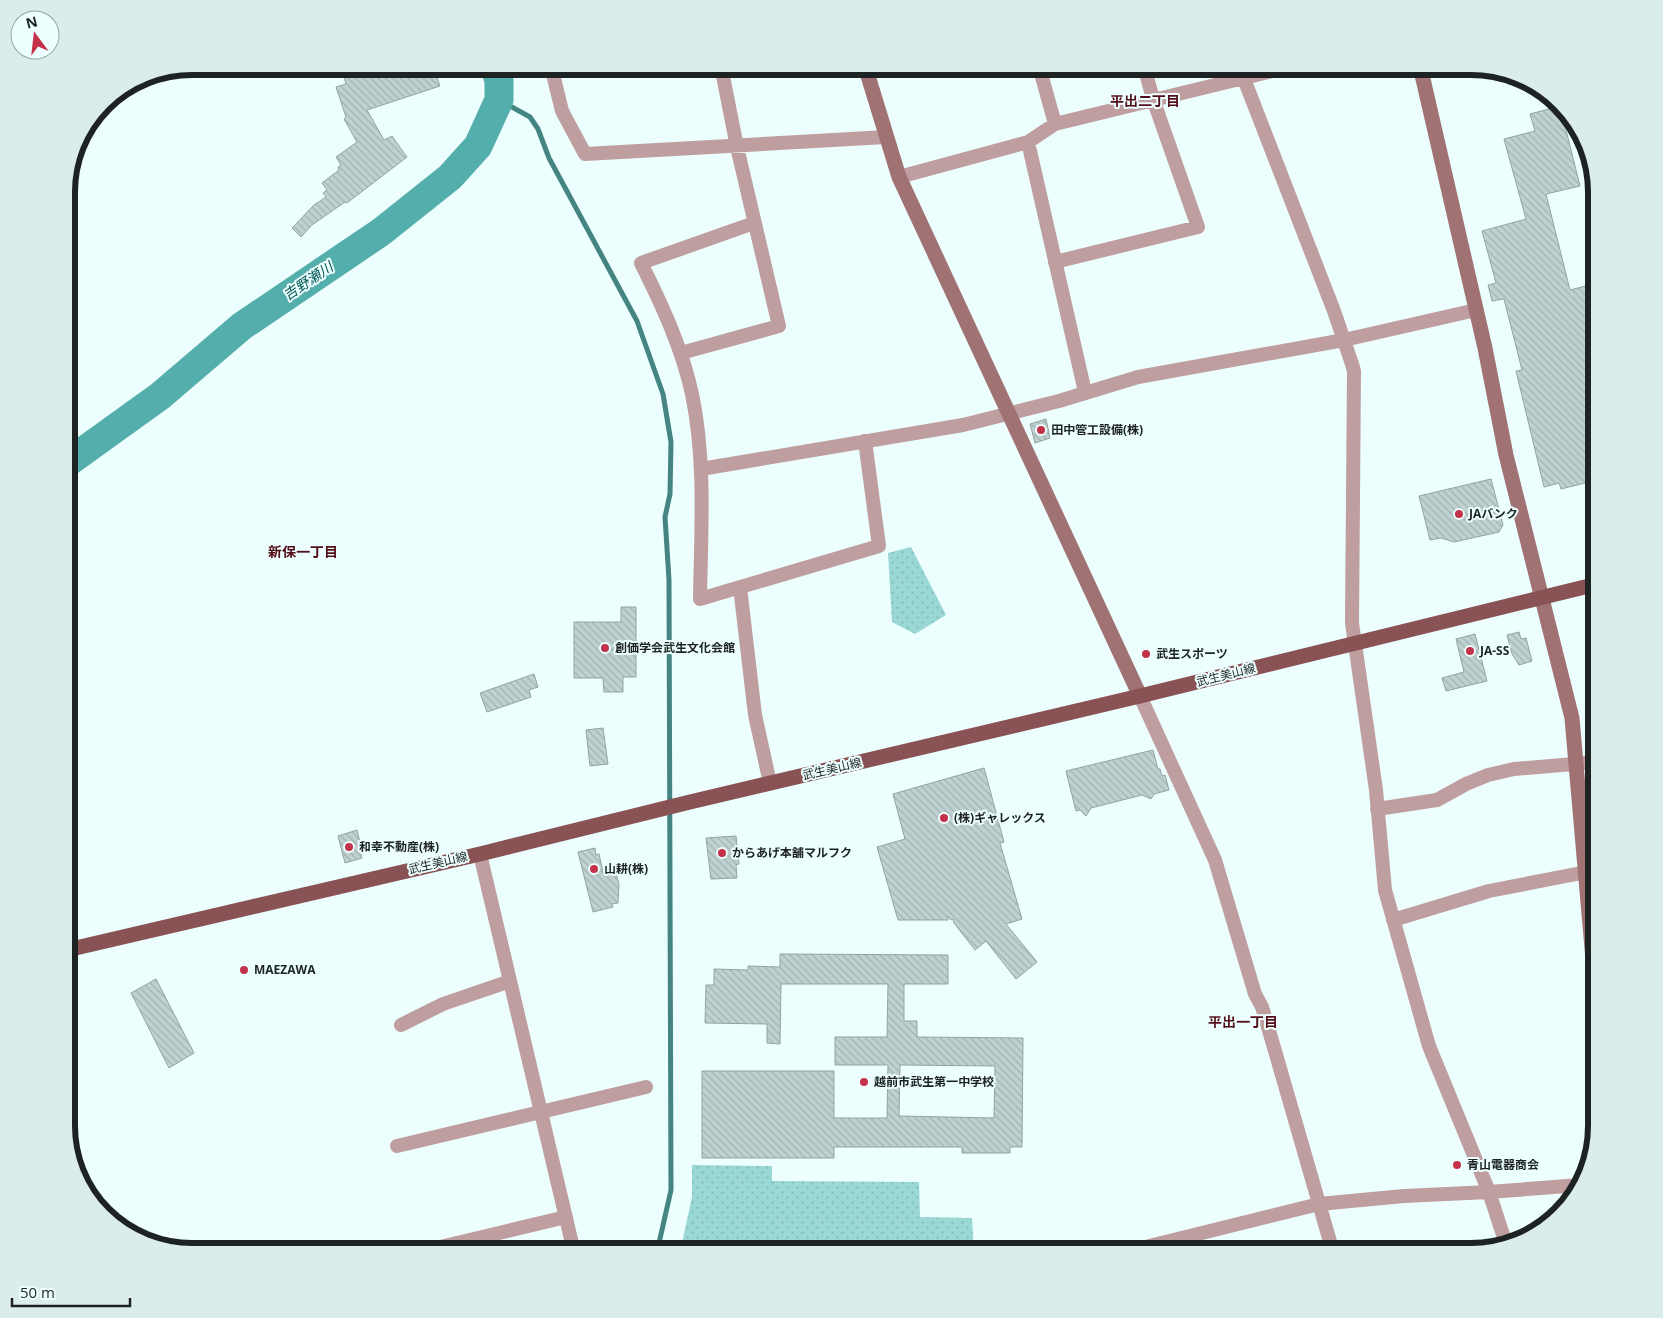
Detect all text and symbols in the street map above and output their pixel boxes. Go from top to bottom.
north arrow [10,10,60,60]
text: N [24,11,39,33]
district label: 平出二丁目 [1110,91,1180,110]
water label: 吉野瀬川 [279,256,338,304]
place label: 田中管工設備(株) [1051,421,1143,438]
marker: 田中管工設備(株) [1035,424,1047,436]
place label: JAバンク [1468,505,1518,522]
marker: JAバンク [1453,508,1465,520]
district label: 新保一丁目 [268,542,338,561]
place label: 創価学会武生文化会館 [615,639,735,656]
marker: 創価学会武生文化会館 [599,642,611,654]
place label: JA-SS [1479,642,1510,659]
place label: 武生スポーツ [1156,645,1228,662]
marker: JA-SS [1464,645,1476,657]
marker: 武生スポーツ [1140,648,1152,660]
street label: 武生美山線 [1195,659,1257,690]
street label: 武生美山線 [801,753,863,784]
place label: (株)ギャレックス [954,809,1046,826]
marker: (株)ギャレックス [938,812,950,824]
place label: 和幸不動産(株) [359,838,439,855]
marker: 和幸不動産(株) [343,841,355,853]
place label: からあげ本舗マルフク [732,844,852,861]
street label: 武生美山線 [407,847,469,878]
marker: からあげ本舗マルフク [716,847,728,859]
place label: 山耕(株) [604,860,648,877]
marker: 山耕(株) [588,863,600,875]
place label: MAEZAWA [254,961,316,978]
marker: MAEZAWA [238,964,250,976]
district label: 平出一丁目 [1208,1012,1278,1031]
place label: 越前市武生第一中学校 [874,1073,994,1090]
marker: 越前市武生第一中学校 [858,1076,870,1088]
place label: 青山電器商会 [1467,1156,1539,1173]
marker: 青山電器商会 [1451,1159,1463,1171]
scale bar [12,1276,130,1308]
text: 50 m [20,1282,55,1302]

